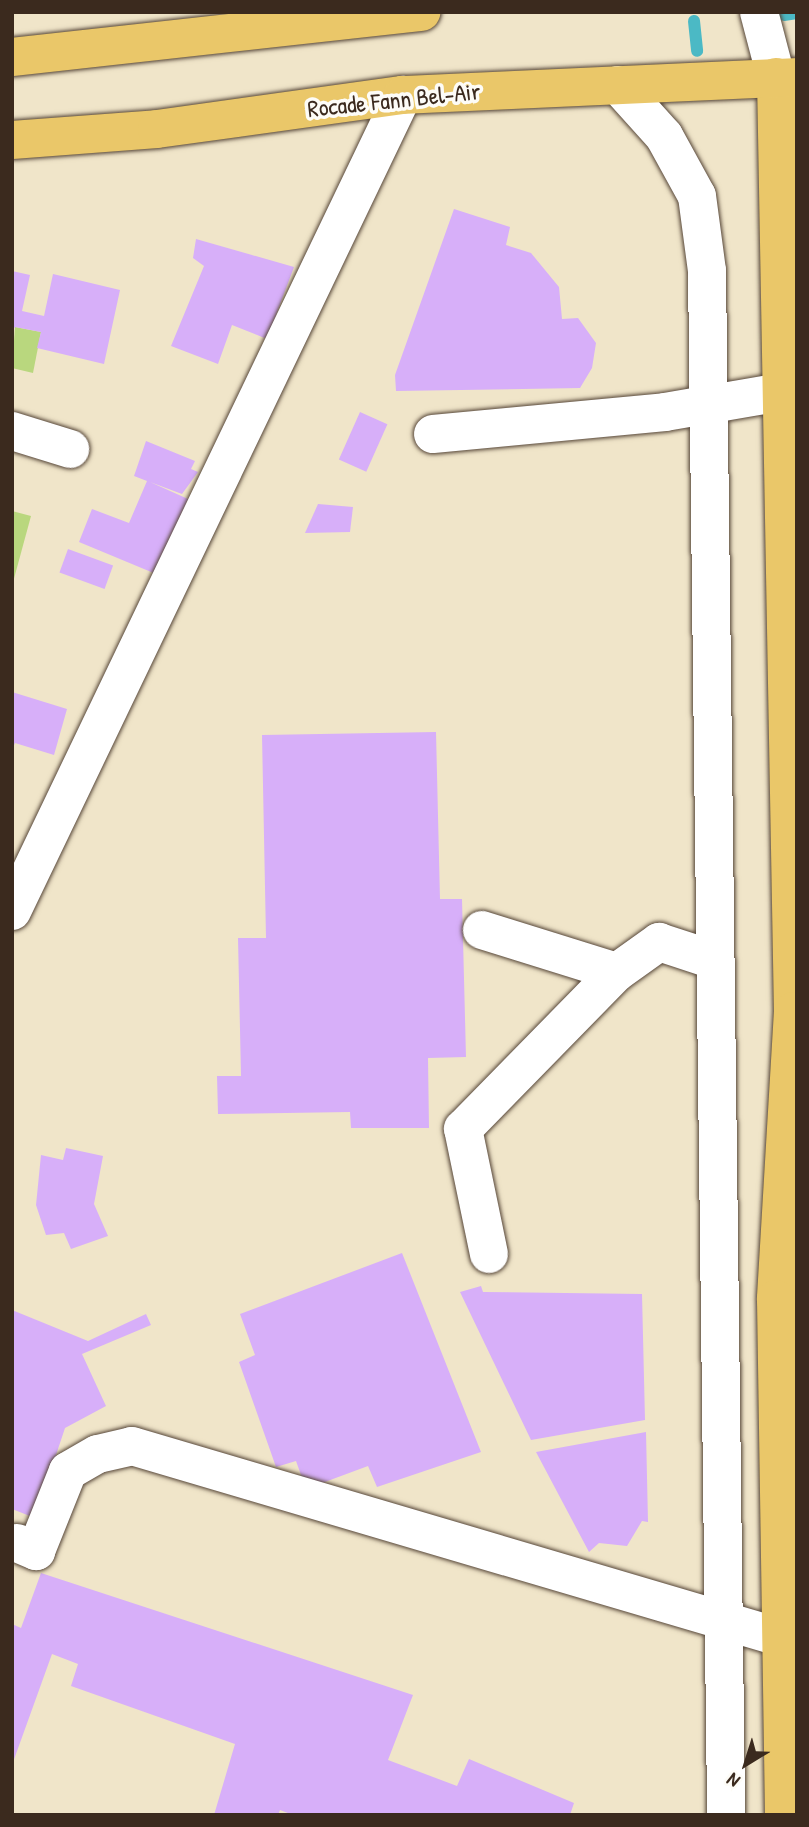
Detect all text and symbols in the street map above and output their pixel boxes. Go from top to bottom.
street label: Rocade Fann Bel-Air [306,77,482,123]
north arrow [711,1729,781,1799]
text: N [721,1767,745,1794]

